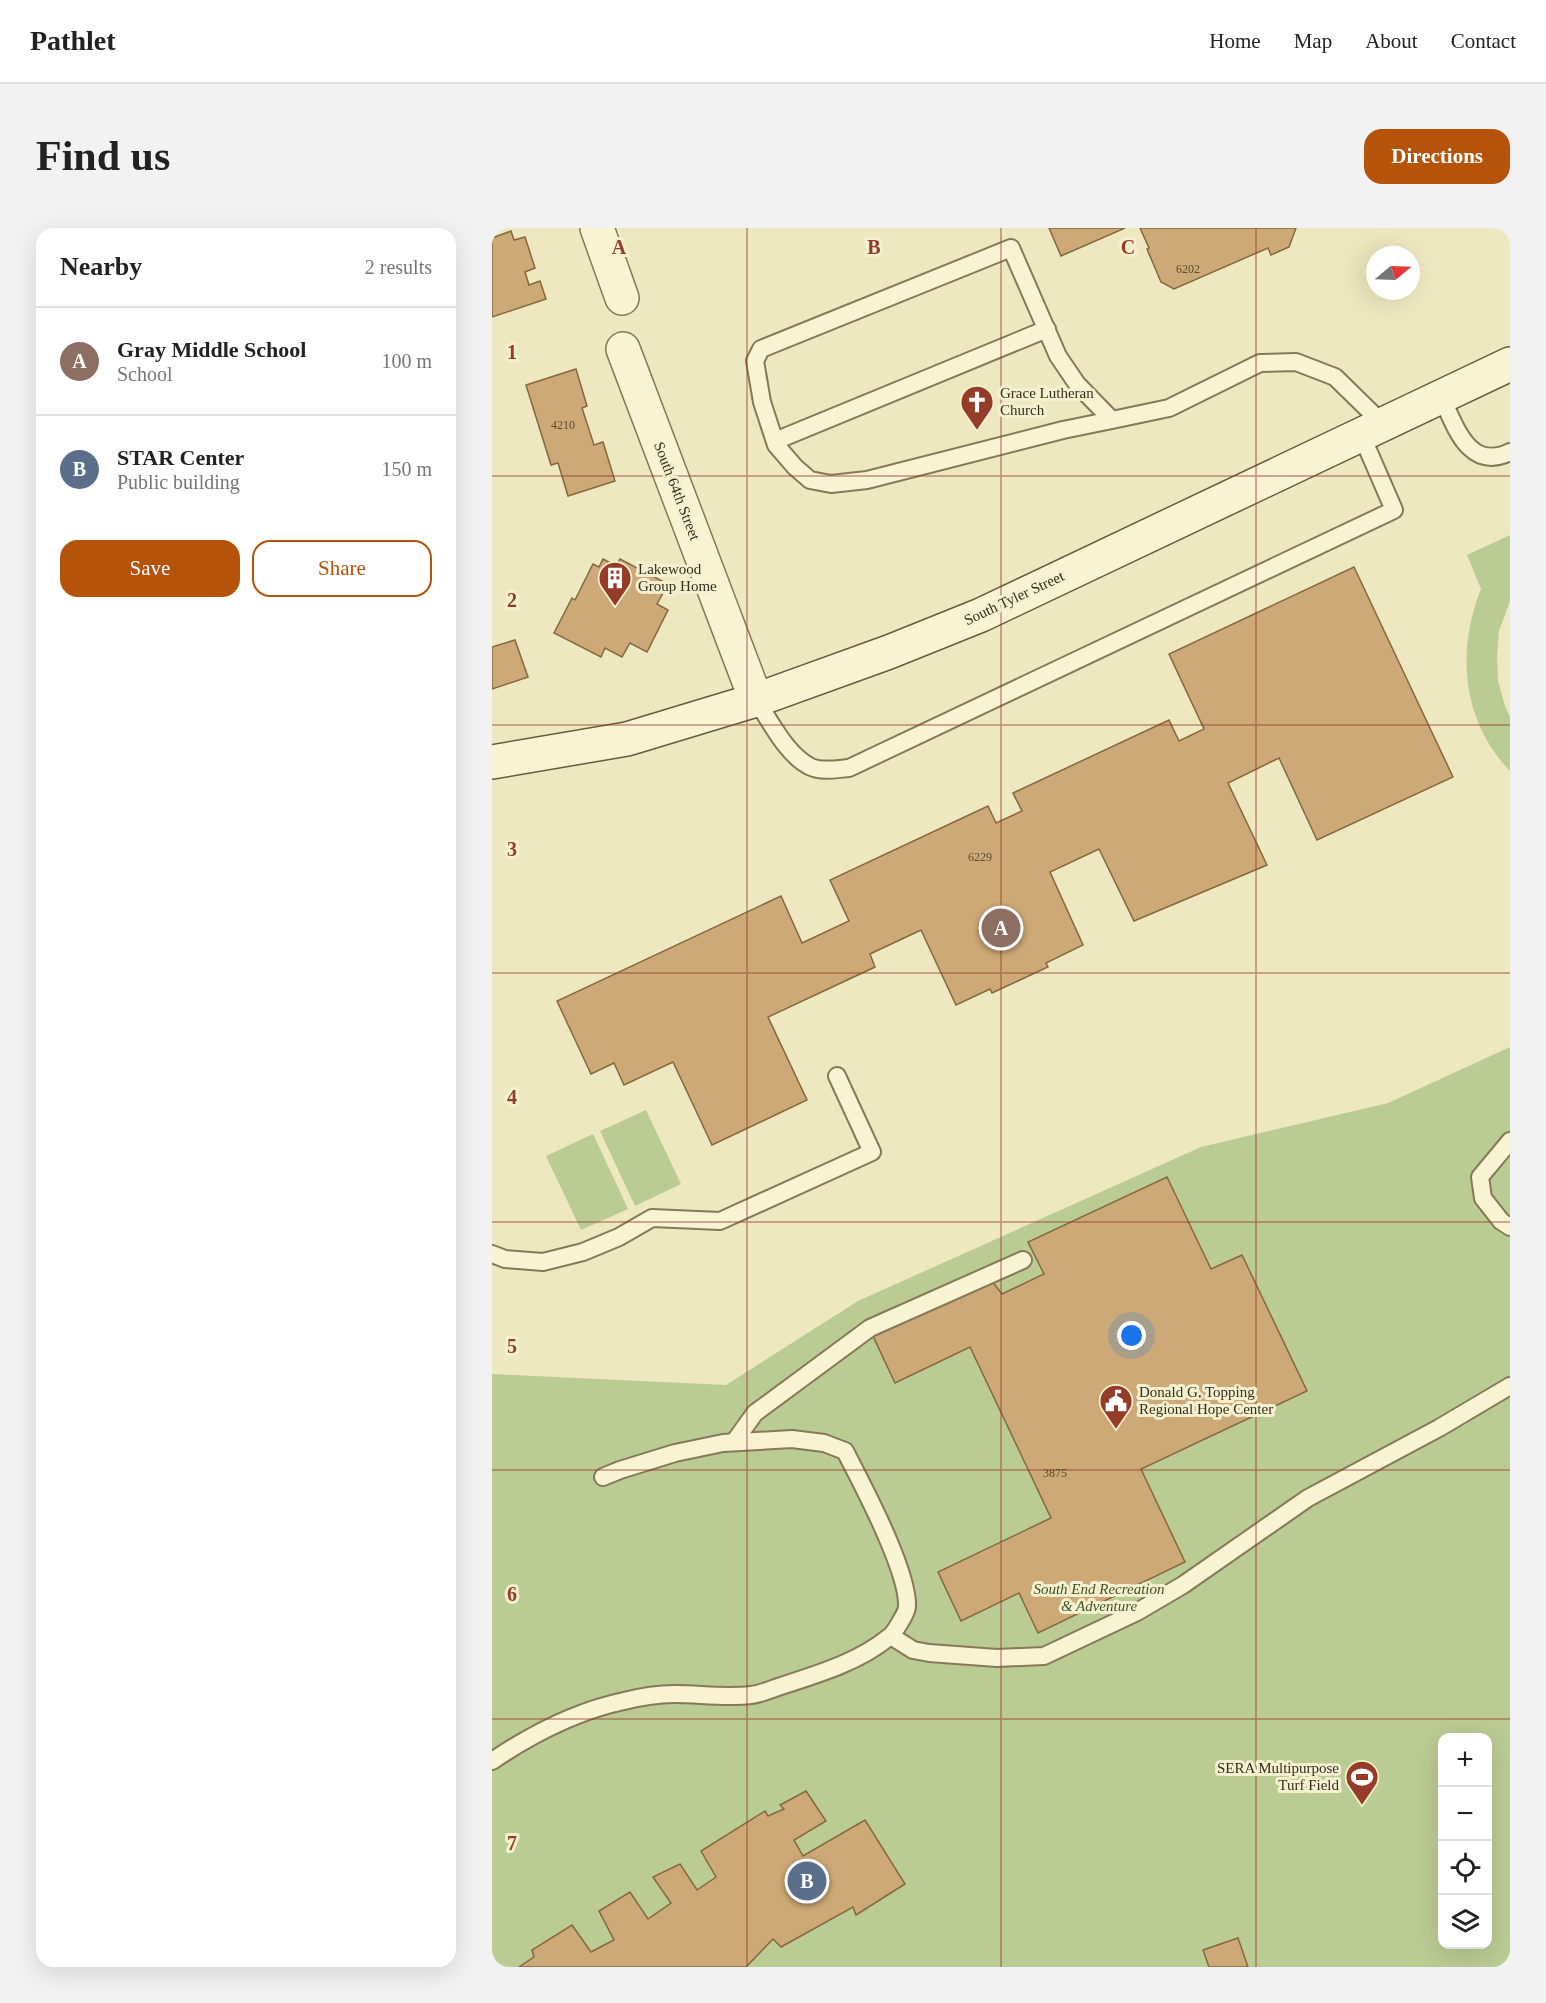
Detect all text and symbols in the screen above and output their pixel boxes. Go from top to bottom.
text: Pathlet [30,25,116,56]
text: Home [1209,29,1261,53]
text: Map [1294,29,1332,53]
text: About [1365,29,1418,53]
text: Contact [1451,29,1516,53]
button: Directions [1364,129,1510,184]
text: Find us [36,133,170,179]
text: A [612,236,627,258]
text: B [867,236,881,258]
text: C [1121,236,1135,258]
north arrow [1366,246,1420,300]
text: Nearby [60,252,142,281]
text: 2 results [365,256,432,278]
house number: 6202 [1176,262,1200,276]
text: Gray Middle School [117,337,306,362]
text: 1 [507,341,517,363]
text: A [72,350,87,372]
text: 100 m [381,350,432,372]
text: School [117,363,173,385]
church icon: Grace Lutheran Church [959,384,995,431]
place label: Grace Lutheran Church [1000,385,1094,418]
house number: 4210 [551,418,575,432]
street label: South 64th Street [651,440,703,543]
text: STAR Center [117,445,244,470]
text: B [73,458,86,480]
text: 150 m [381,458,432,480]
text: Public building [117,471,240,493]
button: Save [60,540,240,597]
button: Share [252,540,432,597]
building icon: Lakewood Group Home [597,560,633,607]
place label: Lakewood Group Home [638,561,717,594]
street label: South Tyler Street [961,567,1067,628]
text: 2 [507,589,517,611]
text: 3 [507,838,517,860]
house number: 6229 [968,850,992,864]
pin: A [982,906,1020,950]
text: 4 [507,1086,517,1108]
your location [1117,1321,1146,1350]
text: 5 [507,1335,517,1357]
public building icon: Donald G. Topping Regional Hope Center [1098,1383,1134,1430]
place label: Donald G. Topping Regional Hope Center [1139,1384,1273,1417]
house number: 3875 [1043,1466,1067,1480]
park label: South End Recreation & Adventure [1033,1581,1165,1614]
text: 6 [507,1583,517,1605]
map controls [1438,1733,1492,1949]
button: + [1438,1733,1492,1787]
sports icon: SERA Multipurpose Turf Field [1344,1759,1380,1806]
place label: SERA Multipurpose Turf Field [1217,1760,1339,1793]
button: − [1438,1787,1492,1841]
text: 7 [507,1832,517,1854]
button: locate [1438,1841,1492,1895]
pin: B [788,1858,826,1904]
button: layers [1438,1895,1492,1949]

